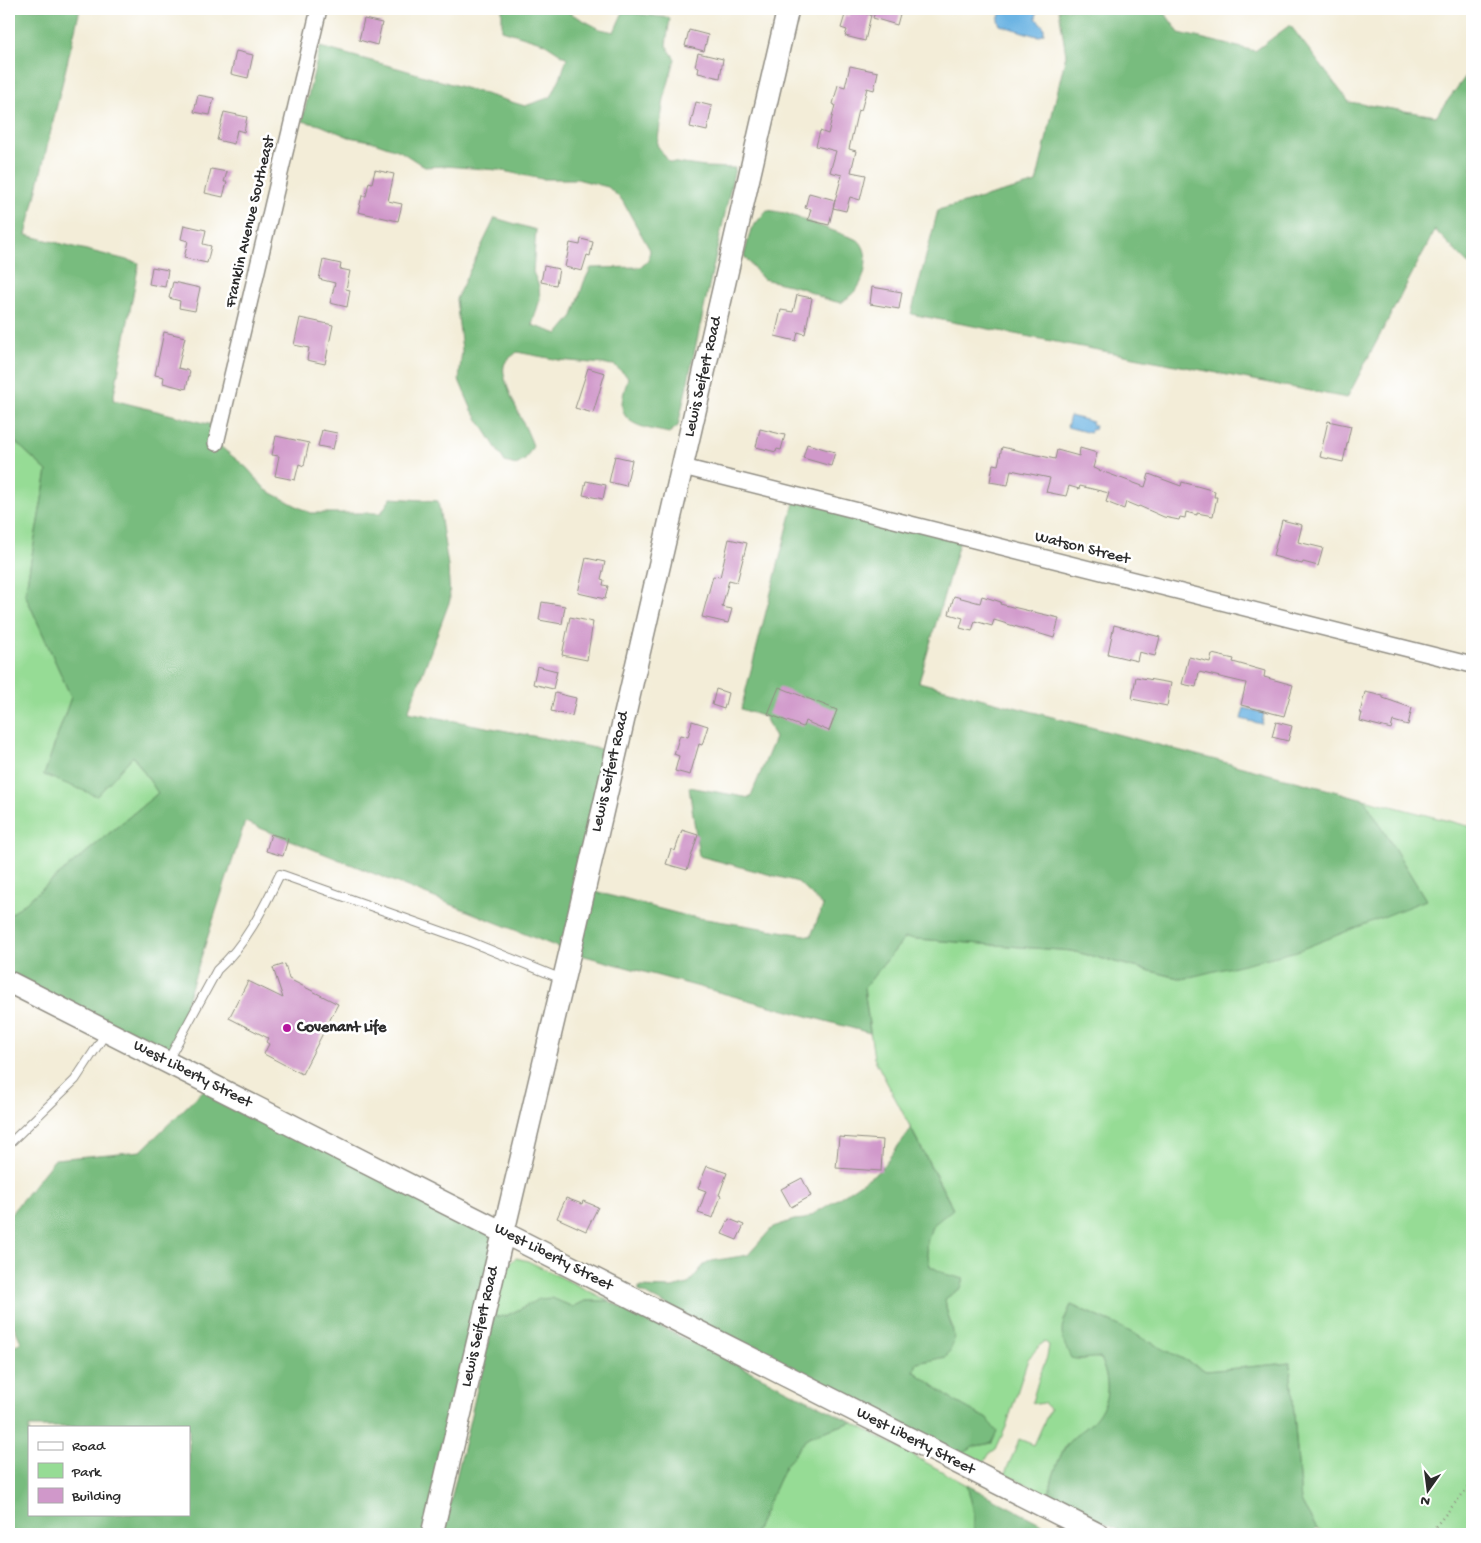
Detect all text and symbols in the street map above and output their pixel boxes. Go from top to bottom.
street label: Franklin Avenue Southeast [222,133,280,311]
street label: Lewis Seifert Road [681,313,727,439]
street label: Watson Street [1033,528,1133,570]
street label: Lewis Seifert Road [588,708,634,834]
place label: Covenant Life [296,1018,387,1038]
marker: Covenant Life [281,1022,293,1034]
street label: West Liberty Street [129,1037,256,1114]
street label: West Liberty Street [490,1220,617,1297]
street label: Lewis Seifert Road [458,1263,504,1389]
street label: West Liberty Street [852,1404,979,1481]
legend [28,1426,190,1516]
text: Road [72,1438,106,1456]
text: Park [71,1464,102,1482]
north arrow [1404,1466,1454,1516]
text: Building [71,1488,121,1506]
text: N [1419,1491,1432,1510]

